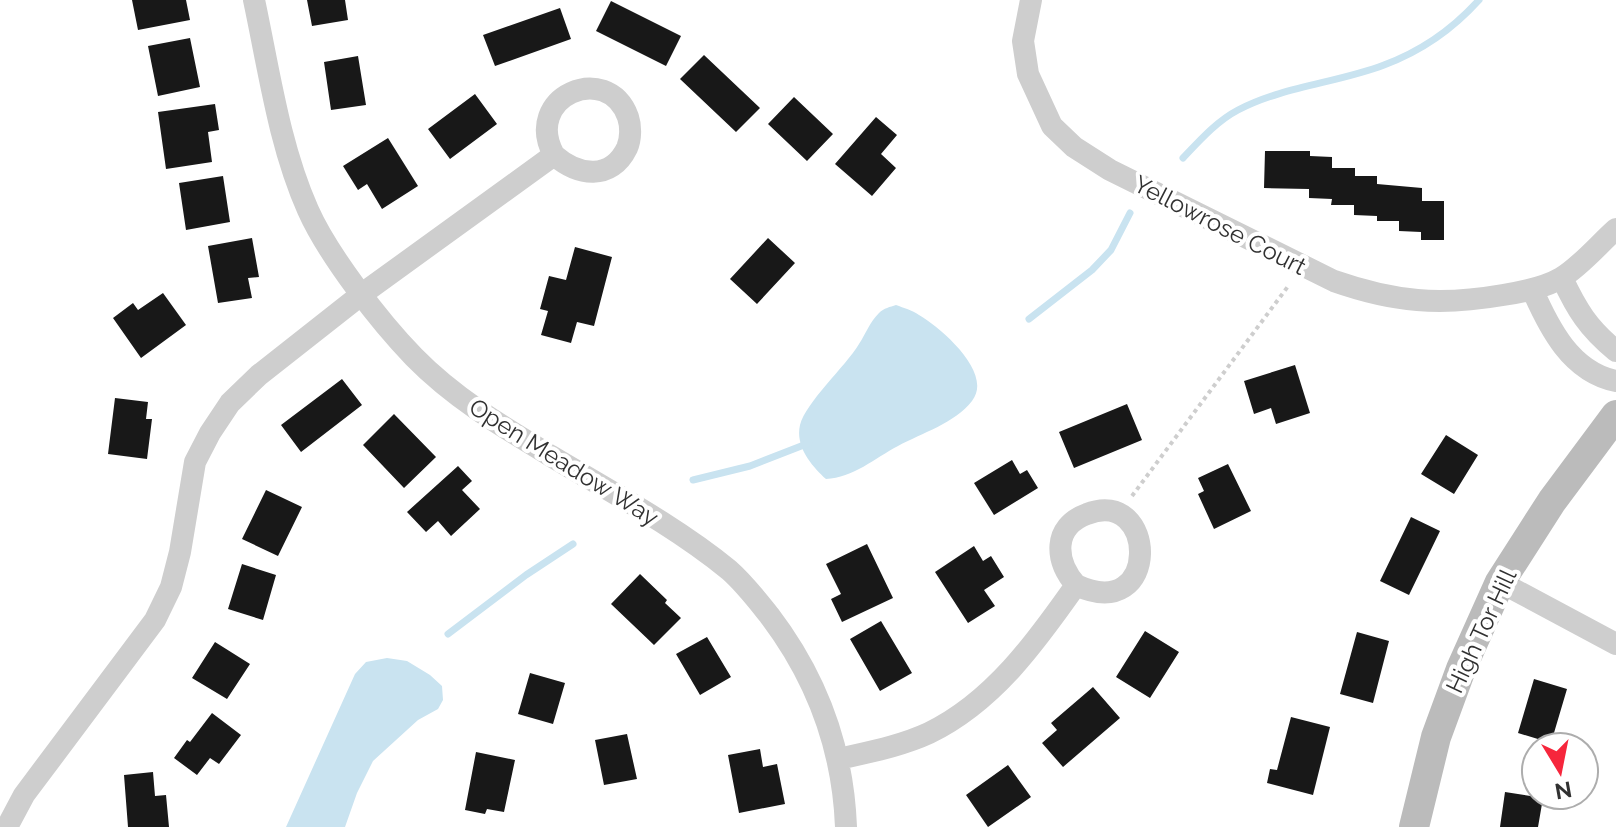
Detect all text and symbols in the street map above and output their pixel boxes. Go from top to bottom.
street label: Yellowrose Court [1129,169,1311,281]
street label: Open Meadow Way [464,392,664,532]
street label: High Tor Hill [1440,564,1523,698]
north arrow [1520,731,1600,811]
text: N [1553,776,1574,805]

